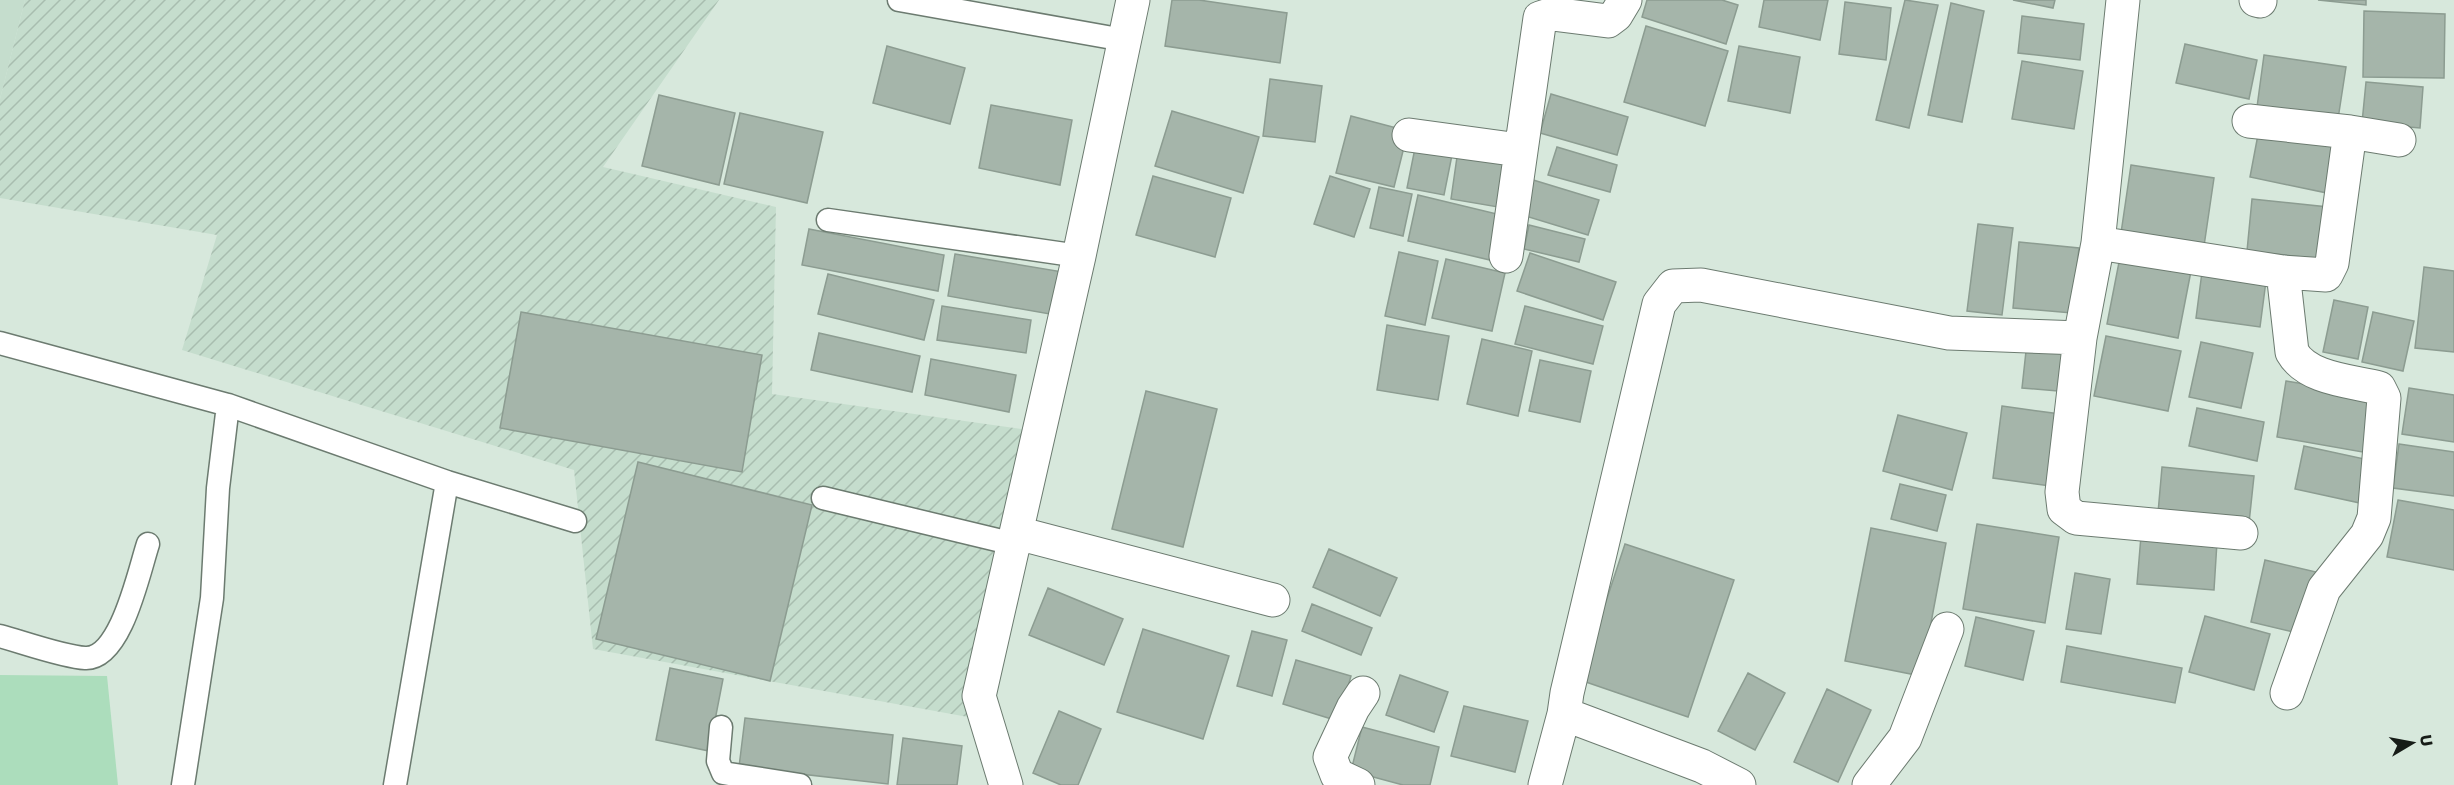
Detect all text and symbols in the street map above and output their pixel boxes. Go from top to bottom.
north arrow [2382,713,2442,773]
text: U [2416,733,2437,748]

